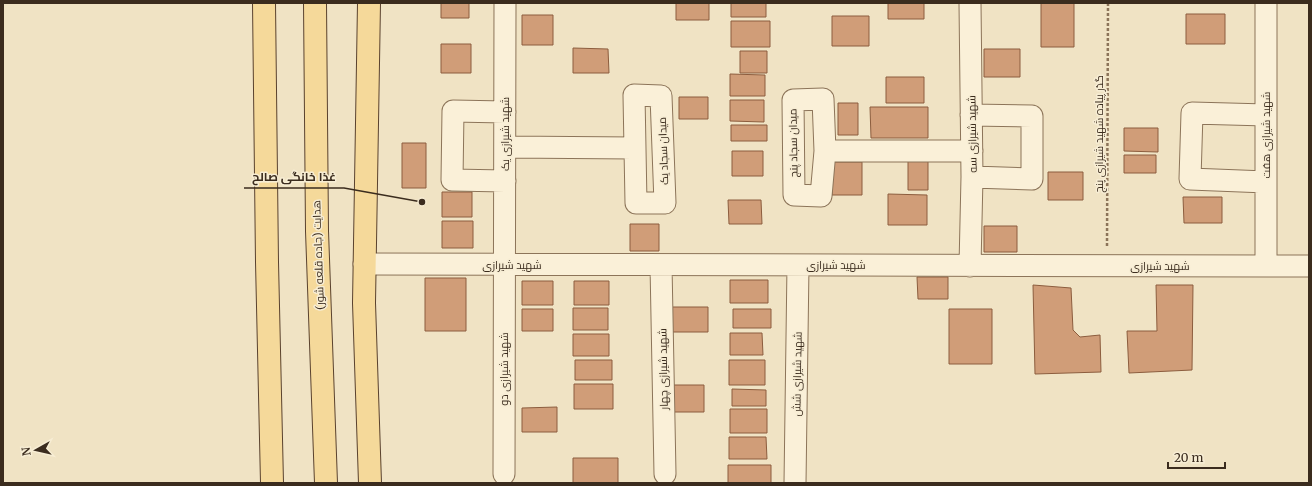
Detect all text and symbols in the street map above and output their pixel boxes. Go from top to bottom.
street label: گذر پیاده شهید شیرازی پنج [1092,75,1107,193]
street label: شهید شیرازی هفت [1259,92,1273,178]
street label: شهید شیرازی سه [964,95,980,173]
street label: شهید شیرازی یک [498,97,512,171]
street label: میدان سجاد پنج [785,108,802,178]
street label: میدان سجاد یک [655,117,671,185]
callout: غذا خانگی صالح [244,164,344,188]
text: غذا خانگی صالح [252,169,336,186]
street label: هدایت (جاده قلعه شور) [309,200,327,310]
street label: شهید شیرازی [482,258,542,272]
street label: شهید شیرازی [806,258,866,272]
street label: شهید شیرازی [1130,259,1190,273]
street label: شهید شیرازی چهار [655,328,671,411]
street label: شهید شیرازی شش [789,331,805,417]
street label: شهید شیرازی دو [497,332,511,406]
north arrow [16,430,56,470]
scale bar [1168,444,1225,470]
text: N [19,446,34,457]
text: 20 m [1174,450,1203,465]

